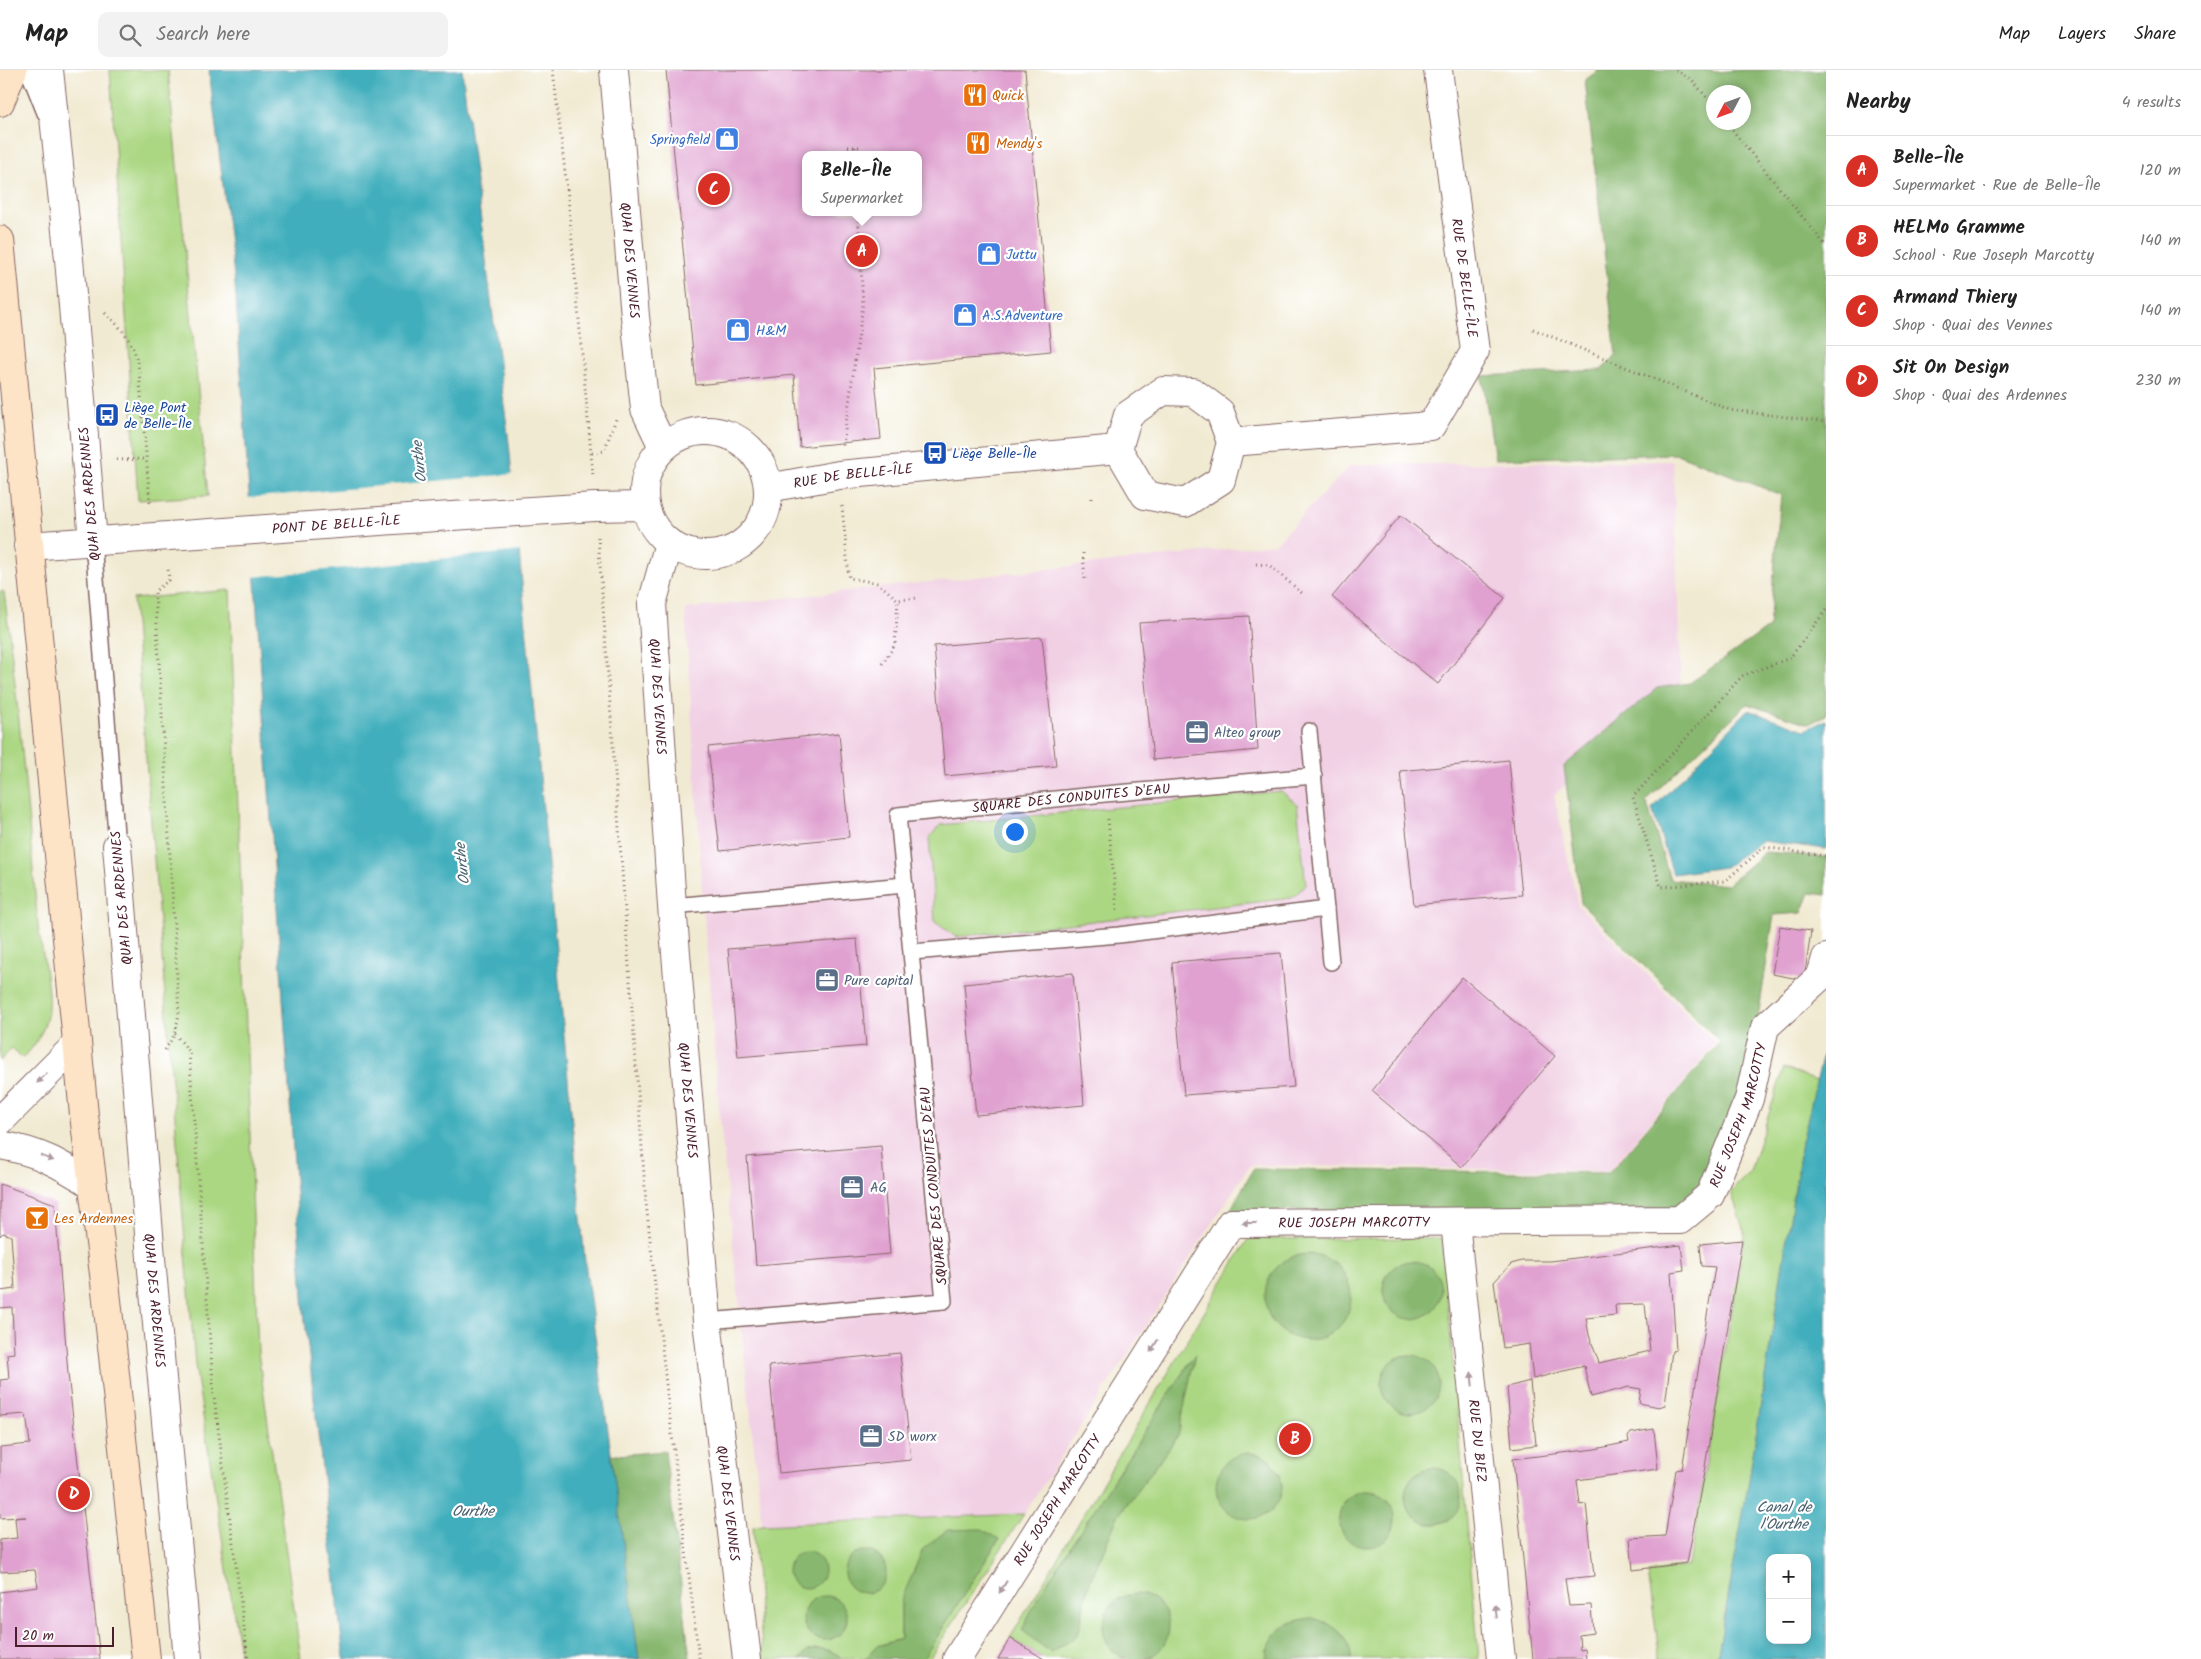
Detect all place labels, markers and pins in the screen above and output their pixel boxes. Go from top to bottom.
restaurant icon: Quick [962,82,988,108]
place label: Quick [992,85,1024,107]
shop icon: Springfield [714,126,740,152]
place label: Springfield [650,129,711,151]
restaurant icon: Mendy's [965,130,991,156]
place label: Mendy's [996,133,1042,155]
pin: C [698,170,730,208]
pin: A [846,232,878,270]
shop icon: Juttu [976,241,1002,267]
place label: Juttu [1006,244,1037,266]
shop icon: A.S.Adventure [952,302,978,328]
place label: A.S.Adventure [982,305,1064,327]
shop icon: H&M [725,317,751,343]
place label: H&M [756,320,786,342]
place label: Liège Pont de Belle-Île [124,397,192,435]
bus stop icon: Liège Pont de Belle-Île [94,402,120,428]
bus stop icon: Liège Belle-Île [922,440,948,466]
place label: Liège Belle-Île [952,443,1037,465]
office icon: Alteo group [1184,719,1210,745]
place label: Alteo group [1214,722,1281,744]
office icon: Pure capital [814,967,840,993]
place label: Pure capital [844,970,914,992]
office icon: AG [839,1174,865,1200]
place label: AG [870,1177,887,1199]
bar icon: Les Ardennes [24,1205,50,1231]
place label: Les Ardennes [54,1208,133,1230]
pin: B [1279,1420,1311,1458]
office icon: SD worx [858,1423,884,1449]
place label: SD worx [888,1426,937,1448]
pin: D [58,1475,90,1513]

